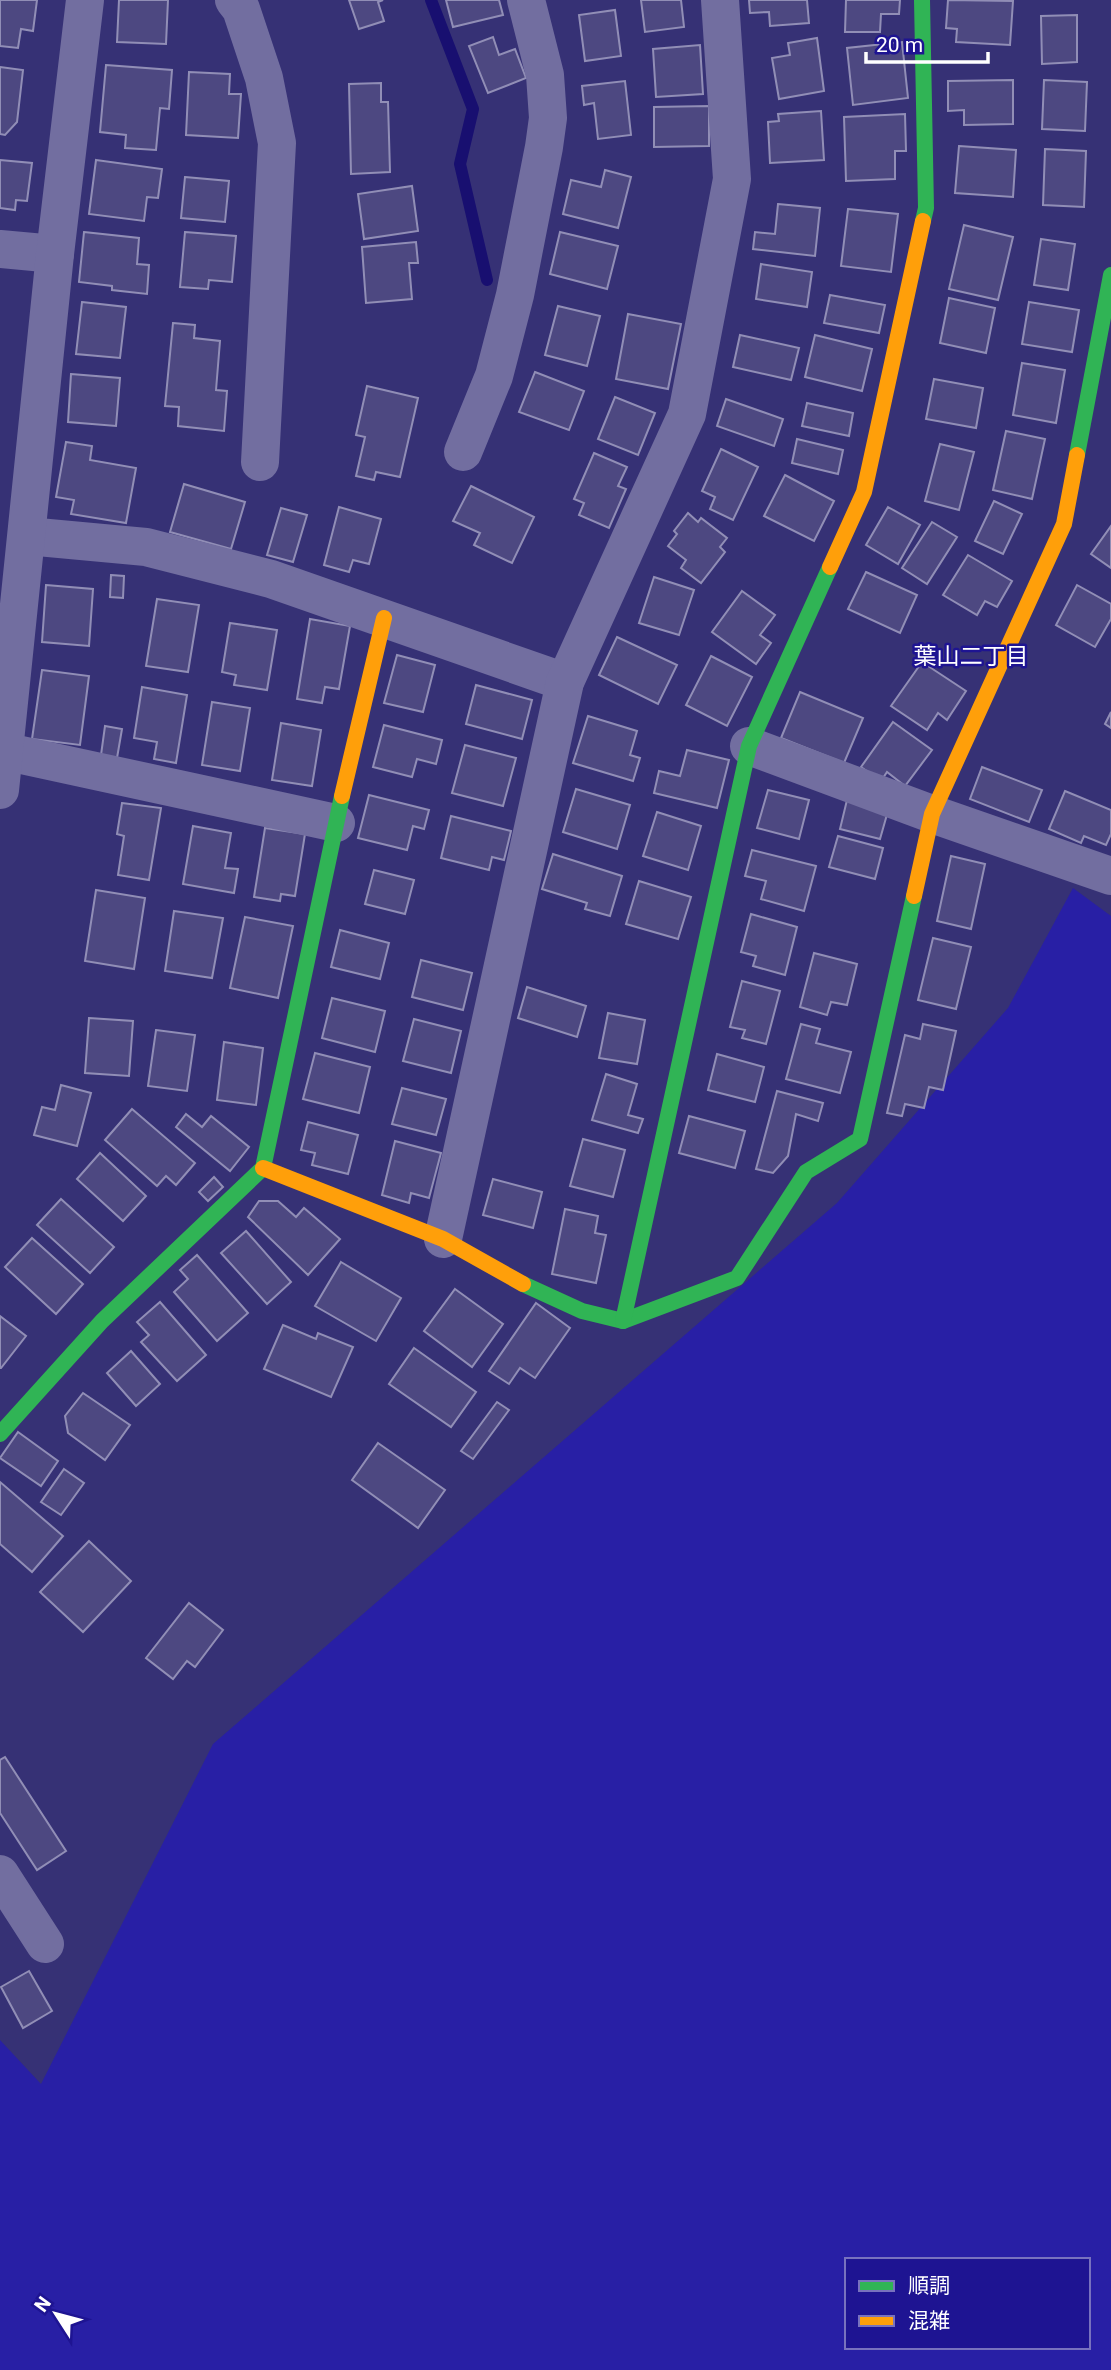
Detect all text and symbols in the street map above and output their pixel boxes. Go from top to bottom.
scale bar [866,21,988,65]
text: 20 m [876,33,923,57]
district label: 葉山二丁目 [914,643,1029,670]
legend [845,2258,1090,2349]
text: 順調 [908,2274,950,2298]
north arrow [21,2279,91,2349]
text: N [29,2292,56,2316]
text: 混雑 [908,2309,950,2333]

